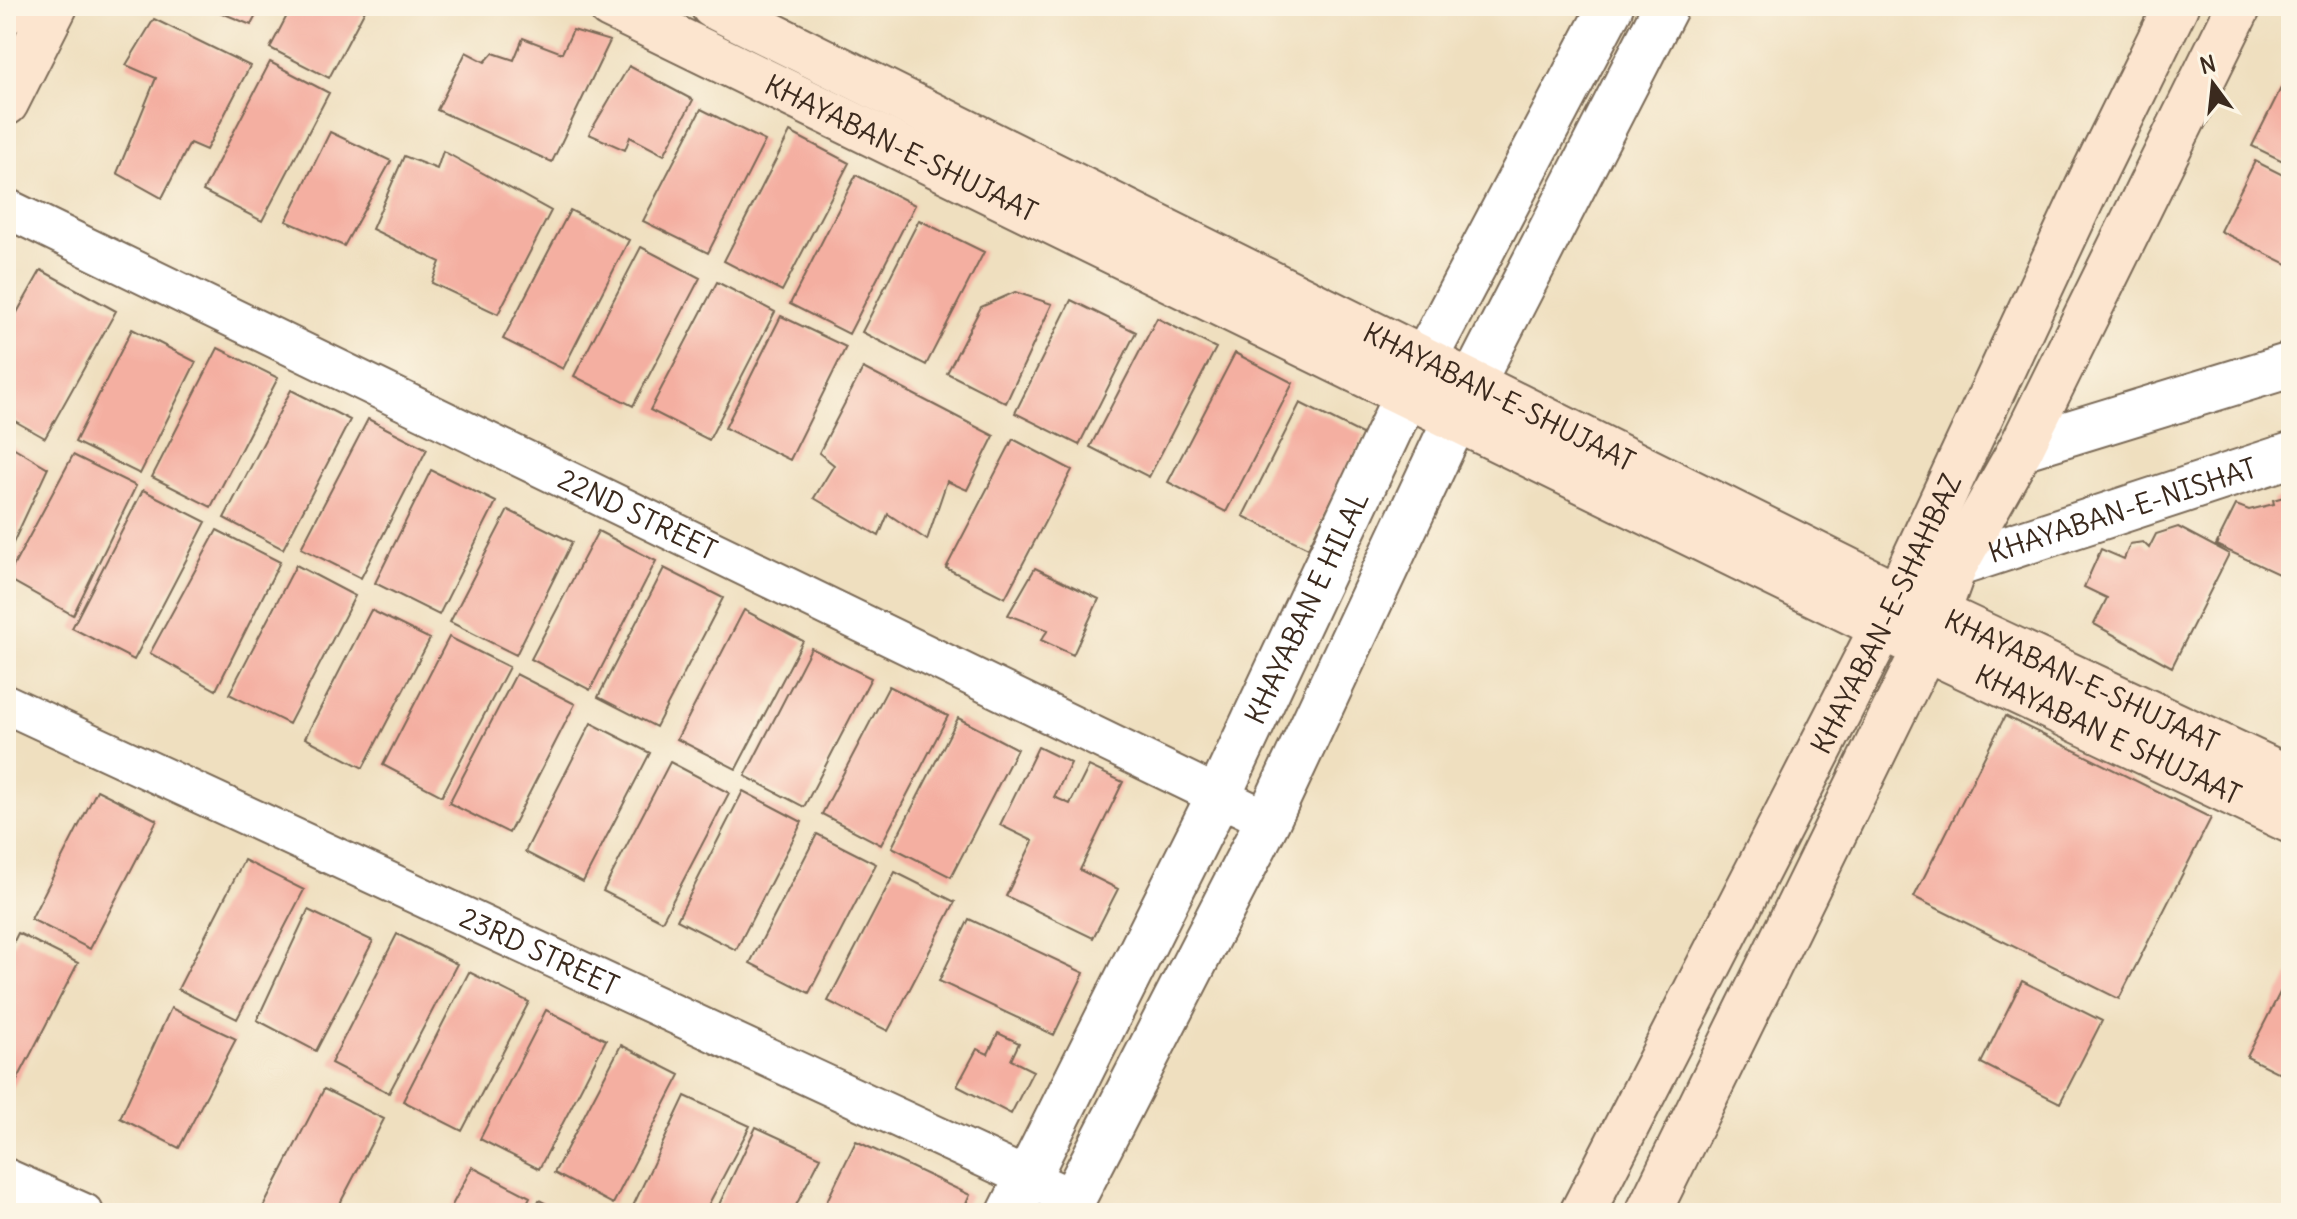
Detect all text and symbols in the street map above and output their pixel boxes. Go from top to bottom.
north arrow [2173,44,2253,124]
text: N [2197,49,2219,80]
street label: KHAYABAN-E-SHUJAAT [759,66,1043,230]
street label: KHAYABAN-E-SHUJAAT [1357,314,1641,479]
street label: KHAYABAN-E-NISHAT [1983,450,2261,571]
street label: 22ND STREET [552,461,723,568]
street label: KHAYABAN-E-SHAHBAZ [1803,468,1969,760]
street label: KHAYABAN E HILAL [1237,486,1376,730]
street label: KHAYABAN-E-SHUJAAT [1938,601,2225,761]
street label: KHAYABAN E SHUJAAT [1969,656,2247,813]
street label: 23RD STREET [454,899,625,1004]

